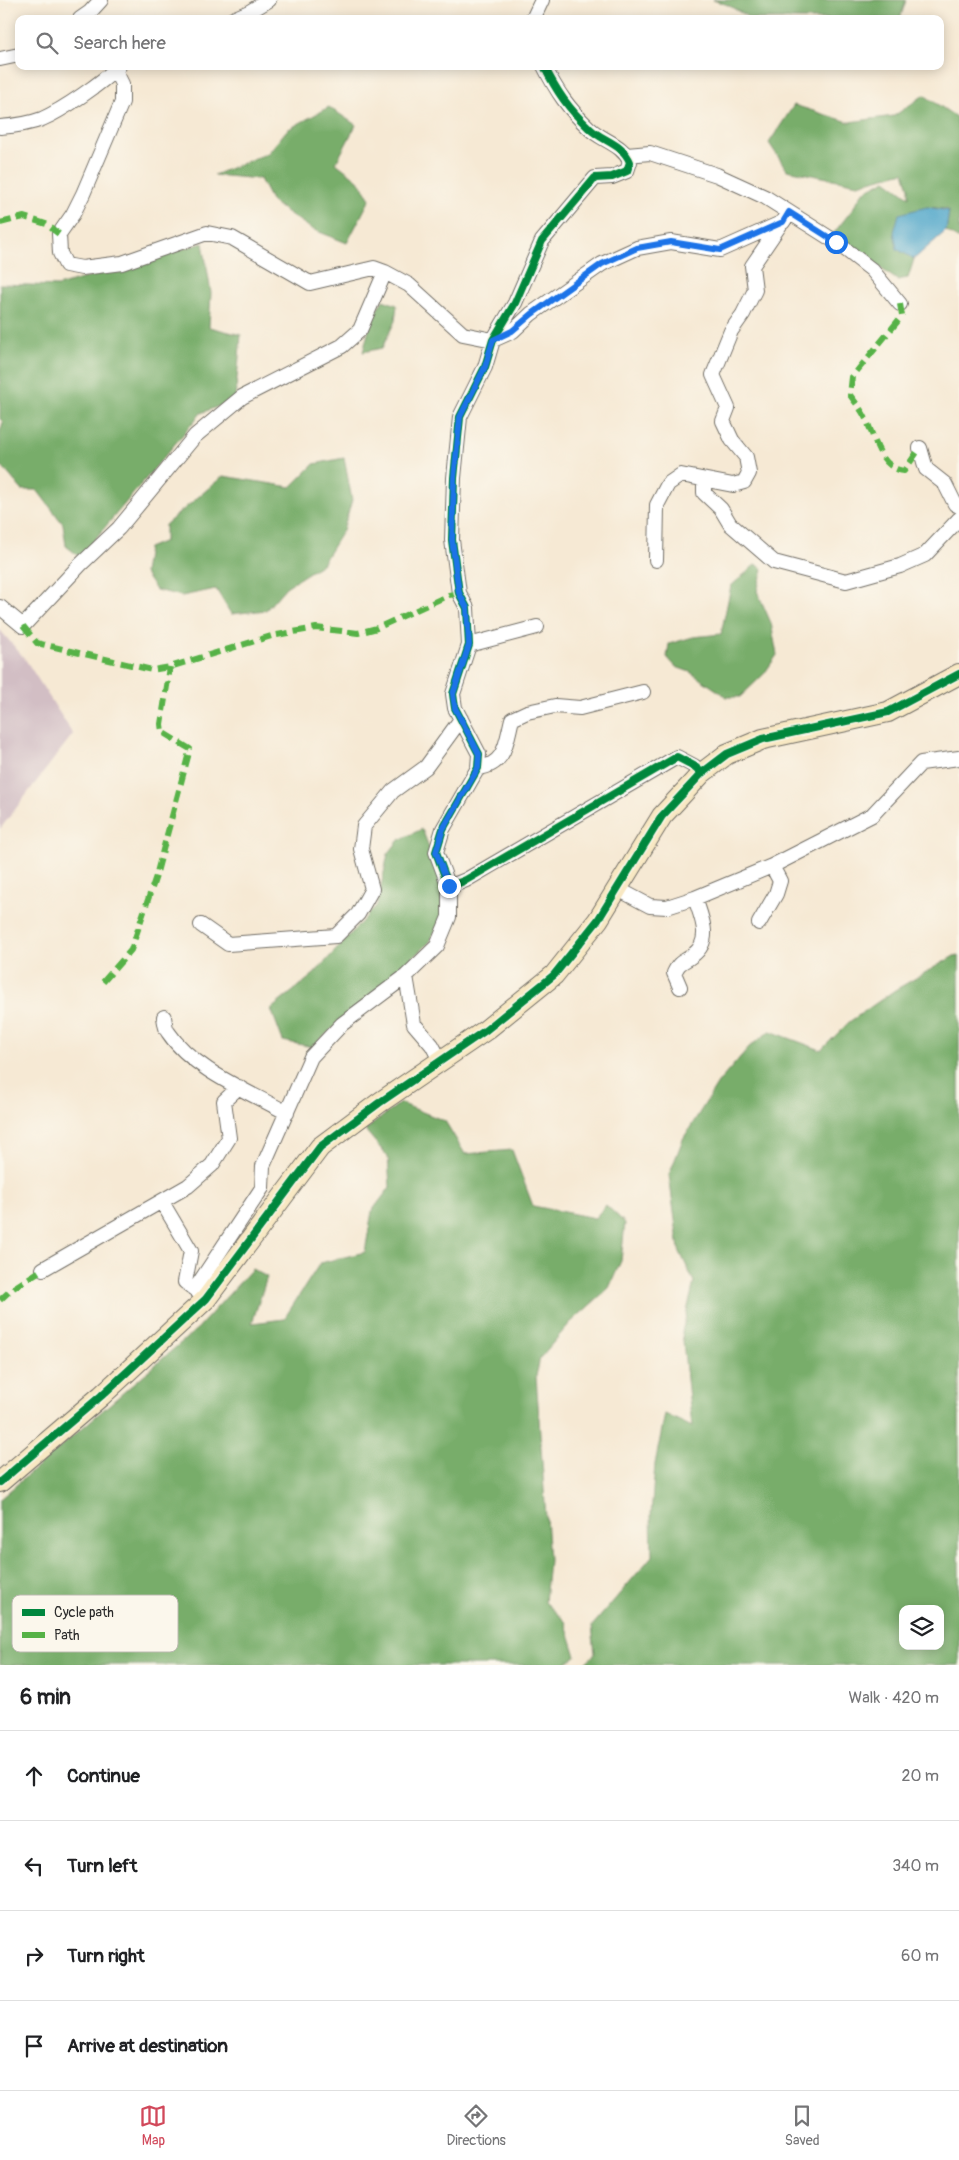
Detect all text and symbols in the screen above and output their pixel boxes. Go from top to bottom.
search box [15,15,944,70]
icon: search [33,29,61,57]
text: Search here [73,31,166,55]
route start [825,231,848,254]
route end [438,875,461,898]
legend [12,1595,178,1652]
text: Cycle path [54,1604,114,1621]
map controls [899,1605,944,1650]
button: layers [899,1605,944,1650]
text: Path [54,1627,79,1644]
text: 6 min [20,1684,71,1711]
text: Walk · 420 m [848,1688,939,1708]
icon: ahead [20,1762,48,1790]
text: Continue [67,1764,140,1788]
text: 20 m [901,1766,939,1786]
icon: left [20,1852,48,1880]
text: Turn left [67,1854,137,1878]
text: 340 m [892,1856,939,1876]
icon: right [20,1942,48,1970]
text: Turn right [67,1944,145,1968]
text: 60 m [901,1946,939,1966]
icon: arrive [20,2032,48,2060]
text: Arrive at destination [67,2034,228,2058]
tab: Map [139,2102,167,2149]
tab: Directions [446,2102,506,2149]
tab: Saved [785,2102,820,2149]

